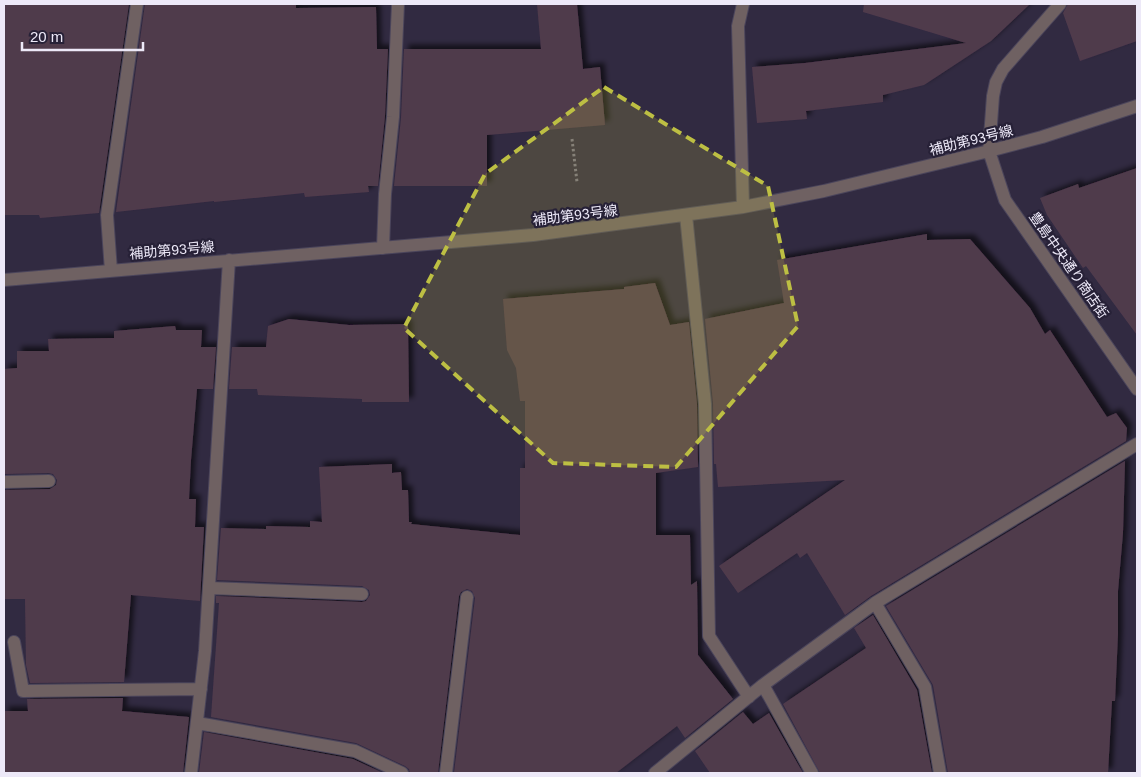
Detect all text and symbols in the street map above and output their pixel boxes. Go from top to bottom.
scale bar [22,20,144,52]
text: 20 m [30,28,63,45]
street label: 補助第93号線 [928,122,1014,158]
street label: 補助第93号線 [532,202,618,228]
street label: 豊島中央通り商店街 [1026,209,1112,321]
street label: 補助第93号線 [129,238,215,262]

